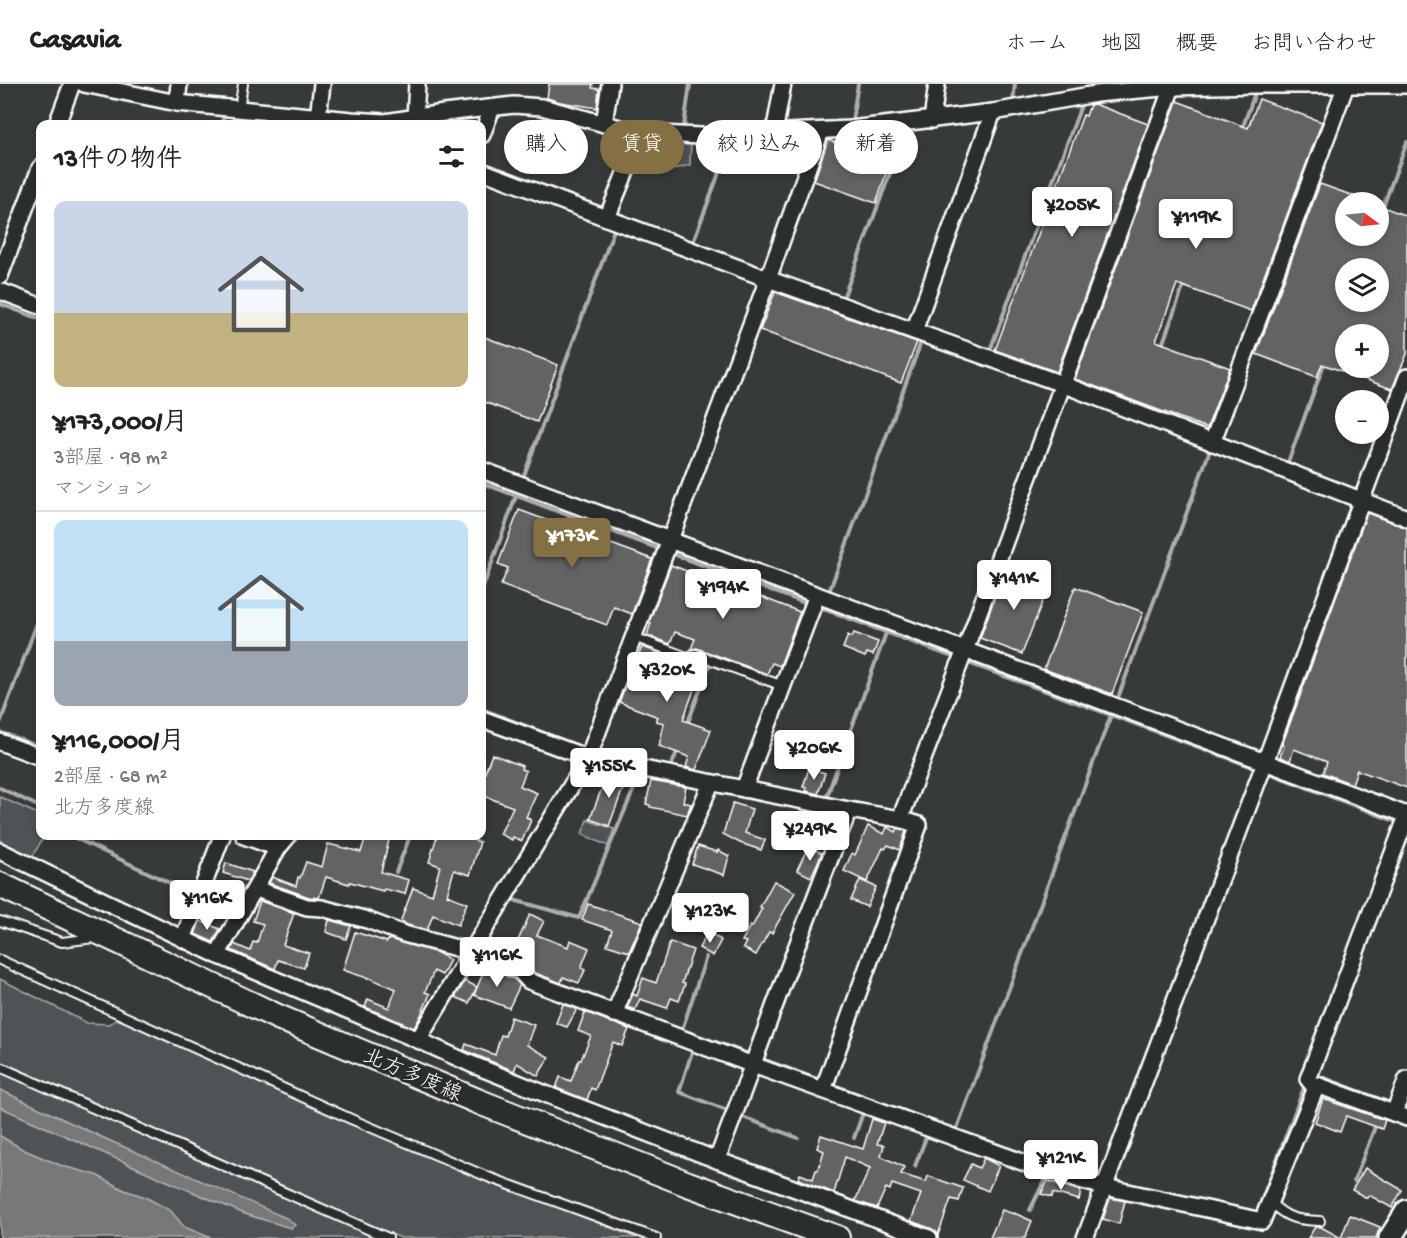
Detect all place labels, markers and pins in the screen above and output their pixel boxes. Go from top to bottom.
pin: ¥205K [1030,187,1114,238]
pin: ¥119K [1154,199,1238,250]
pin: ¥173K [530,518,614,569]
pin: ¥141K [972,560,1056,611]
pin: ¥194K [681,569,765,620]
pin: ¥320K [625,652,709,703]
pin: ¥206K [772,730,856,781]
pin: ¥155K [567,748,651,799]
pin: ¥249K [768,811,852,862]
pin: ¥116K [165,880,249,931]
pin: ¥123K [668,893,752,944]
pin: ¥116K [455,937,539,988]
pin: ¥121K [1019,1140,1103,1191]

